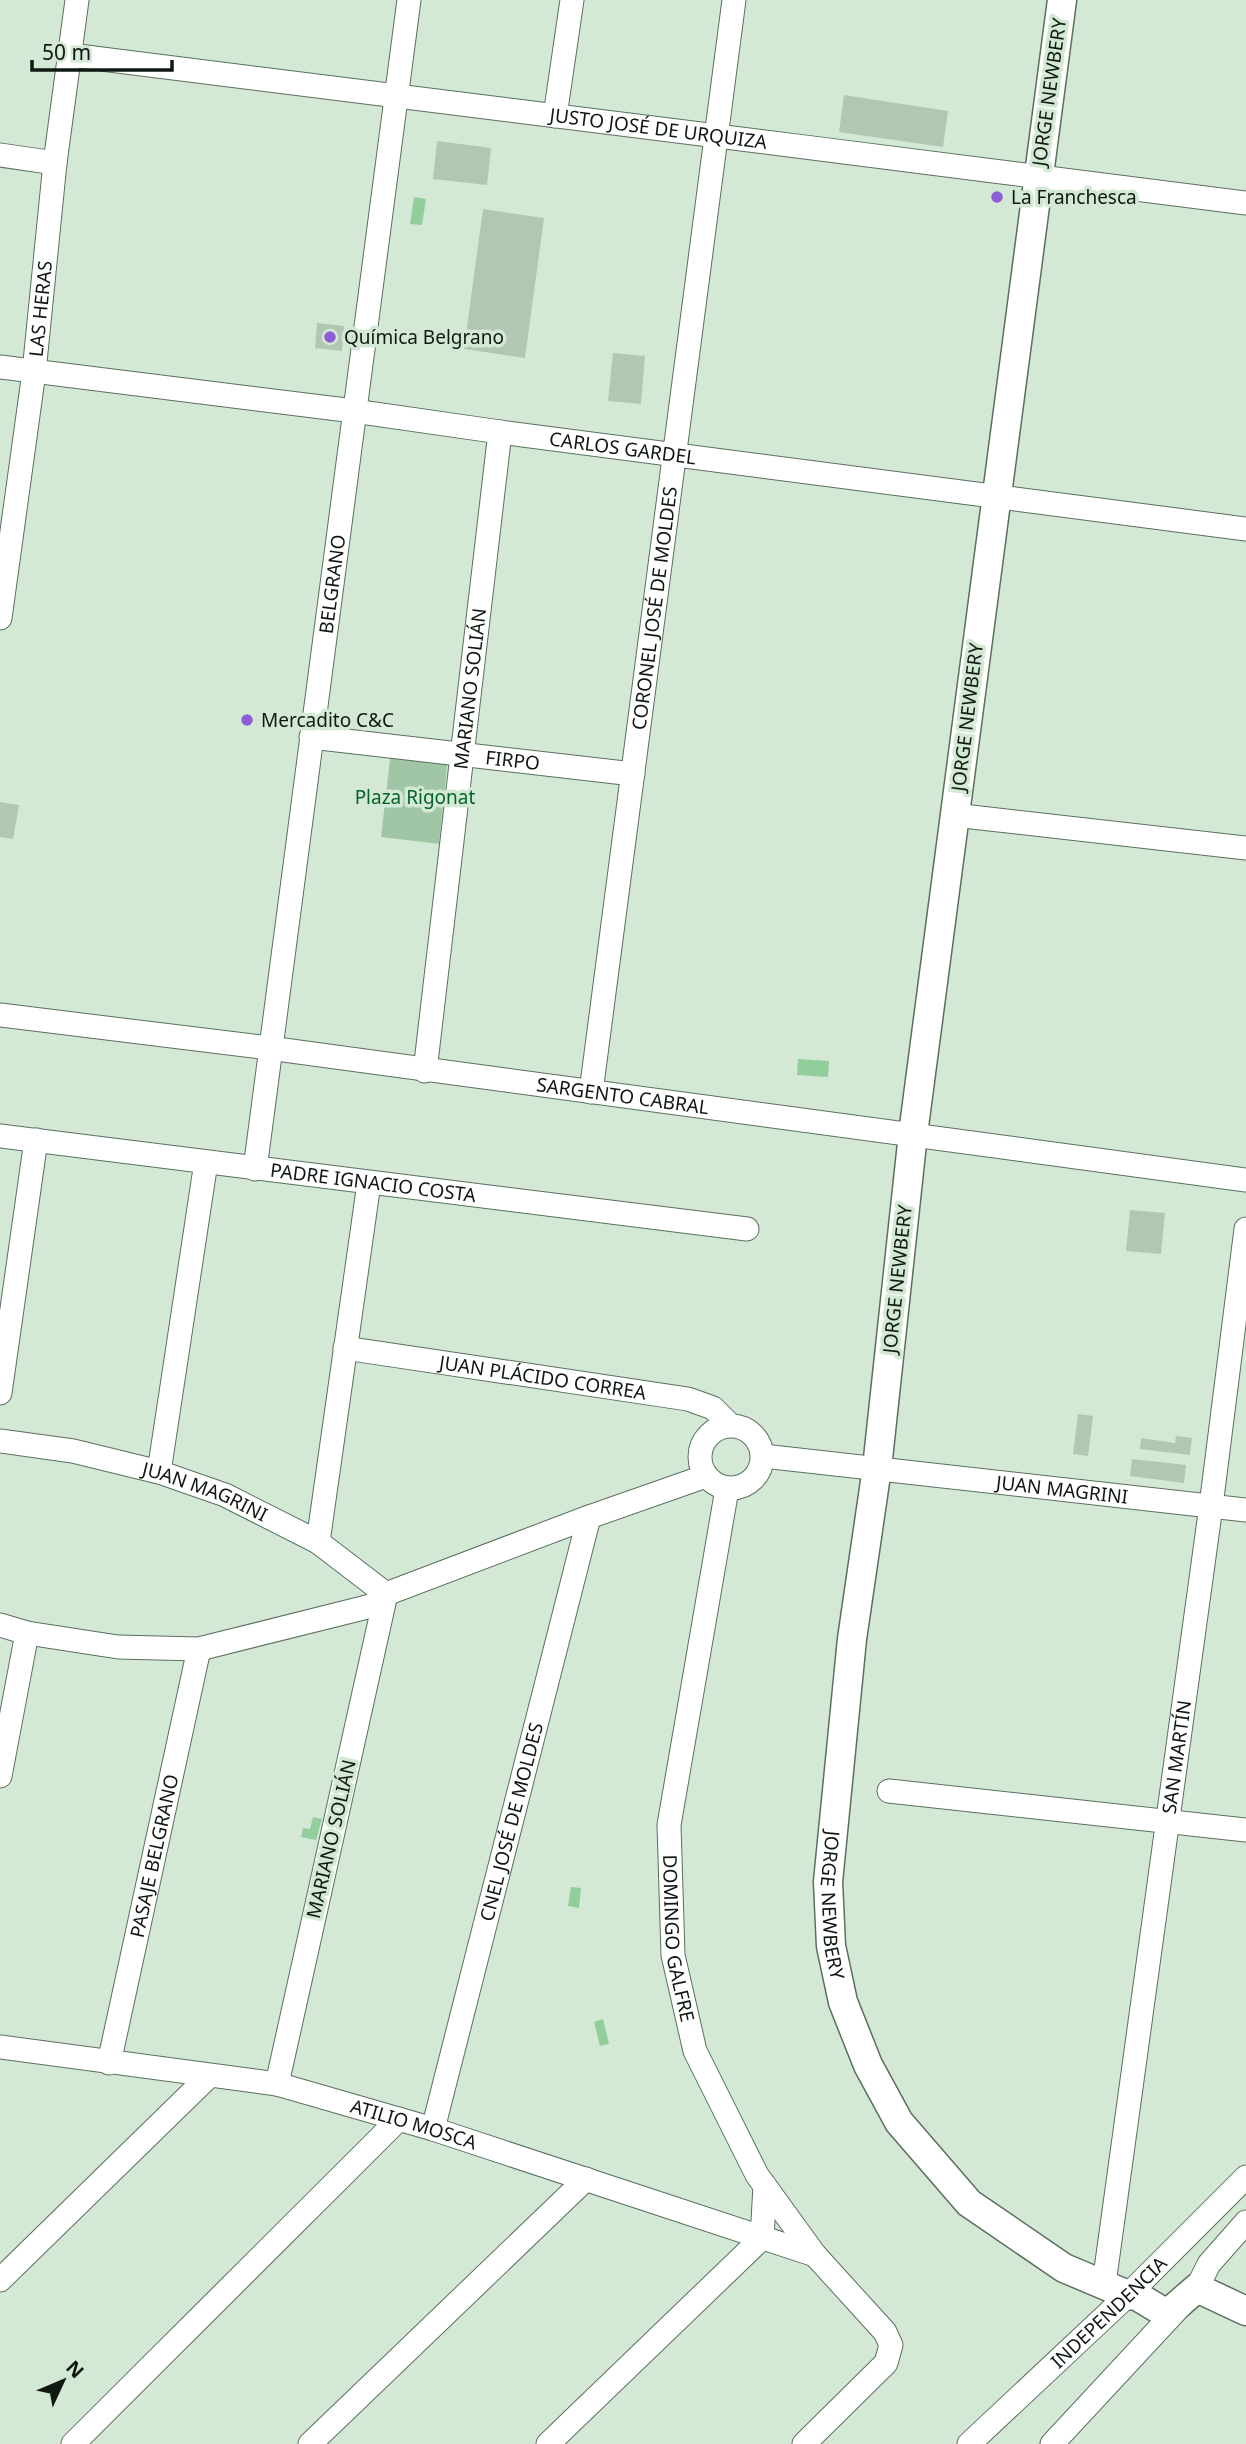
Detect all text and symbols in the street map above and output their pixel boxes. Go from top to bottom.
street label: JORGE NEWBERY [1025,16,1072,170]
scale bar [32,28,172,72]
text: 50 m [42,38,91,66]
street label: JUSTO JOSÉ DE URQUIZA [546,101,769,155]
place label: La Franchesca [1011,184,1137,210]
marker: La Franchesca [989,189,1005,205]
street label: LAS HERAS [23,259,58,358]
place label: Química Belgrano [344,324,504,350]
marker: Química Belgrano [322,329,338,345]
street label: CARLOS GARDEL [548,426,698,470]
street label: CORONEL JOSÉ DE MOLDES [626,485,683,732]
street label: BELGRANO [313,533,351,635]
street label: MARIANO SOLIÁN [448,606,492,771]
street label: JORGE NEWBERY [945,641,989,795]
place label: Mercadito C&C [261,707,394,733]
marker: Mercadito C&C [239,712,255,728]
street label: FIRPO [484,744,541,776]
park label: Plaza Rigonat [355,784,476,810]
street label: SARGENTO CABRAL [535,1071,711,1120]
street label: PADRE IGNACIO COSTA [269,1157,478,1208]
street label: JORGE NEWBERY [876,1203,918,1357]
street label: JUAN PLÁCIDO CORREA [436,1349,649,1406]
street label: JUAN MAGRINI [138,1455,272,1527]
street label: JUAN MAGRINI [993,1469,1129,1510]
street label: SAN MARTÍN [1156,1698,1197,1816]
street label: CNEL JOSÉ DE MOLDES [473,1720,549,1924]
street label: MARIANO SOLIÁN [300,1757,362,1921]
street label: PASAJE BELGRANO [124,1772,184,1940]
street label: JORGE NEWBERY [815,1828,851,1982]
street label: DOMINGO GALFRE [657,1854,701,2025]
street label: ATILIO MOSCA [348,2093,481,2156]
street label: INDEPENDENCIA [1045,2250,1173,2374]
north arrow [28,2346,98,2416]
text: N [61,2355,90,2384]

